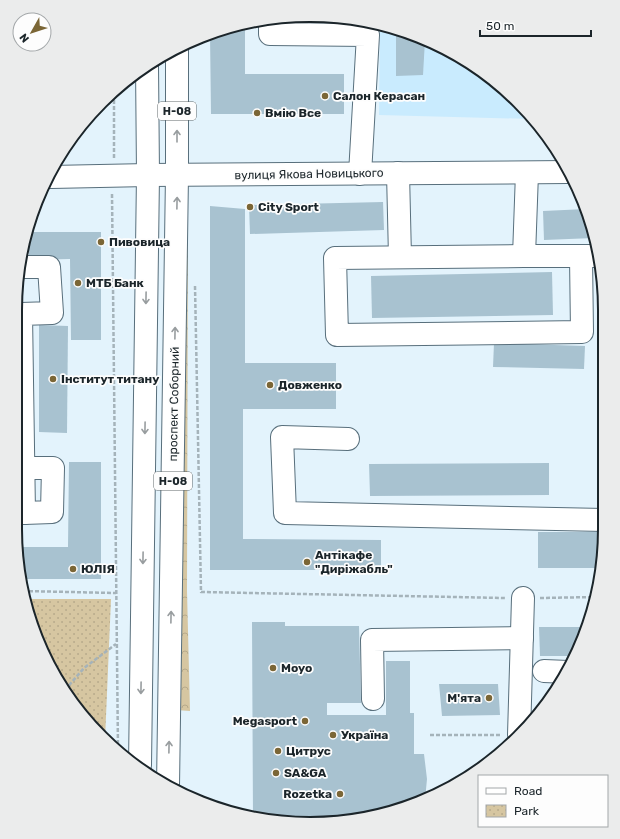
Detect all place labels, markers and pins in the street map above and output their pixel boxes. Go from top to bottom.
place label: Салон Керасан [333,89,425,103]
marker: Салон Керасан [320,91,330,101]
place label: Вмію Все [265,106,321,120]
marker: Вмію Все [252,108,262,118]
place label: City Sport [258,200,319,214]
marker: City Sport [245,202,255,212]
place label: Пивовица [109,235,170,249]
marker: Пивовица [96,237,106,247]
place label: МТБ Банк [86,276,145,290]
marker: МТБ Банк [73,278,83,288]
place label: Інститут титану [61,372,159,386]
marker: Інститут титану [48,374,58,384]
place label: Довженко [278,378,342,392]
marker: Довженко [265,380,275,390]
place label: Антiкафе "Дирiжабль" [315,548,393,576]
marker: Антiкафе "Дирiжабль" [302,557,312,567]
place label: ЮЛІЯ [81,562,115,576]
marker: ЮЛІЯ [68,564,78,574]
place label: Moyo [281,661,312,675]
marker: Moyo [268,663,278,673]
place label: М'ята [447,691,481,705]
marker: М'ята [484,693,494,703]
place label: Megasport [233,714,297,728]
marker: Megasport [300,716,310,726]
place label: Україна [341,728,388,742]
marker: Україна [328,730,338,740]
place label: Цитрус [286,744,331,758]
marker: Цитрус [273,746,283,756]
place label: SA&GA [284,766,327,780]
marker: SA&GA [271,768,281,778]
place label: Rozetka [283,787,332,801]
marker: Rozetka [335,789,345,799]

